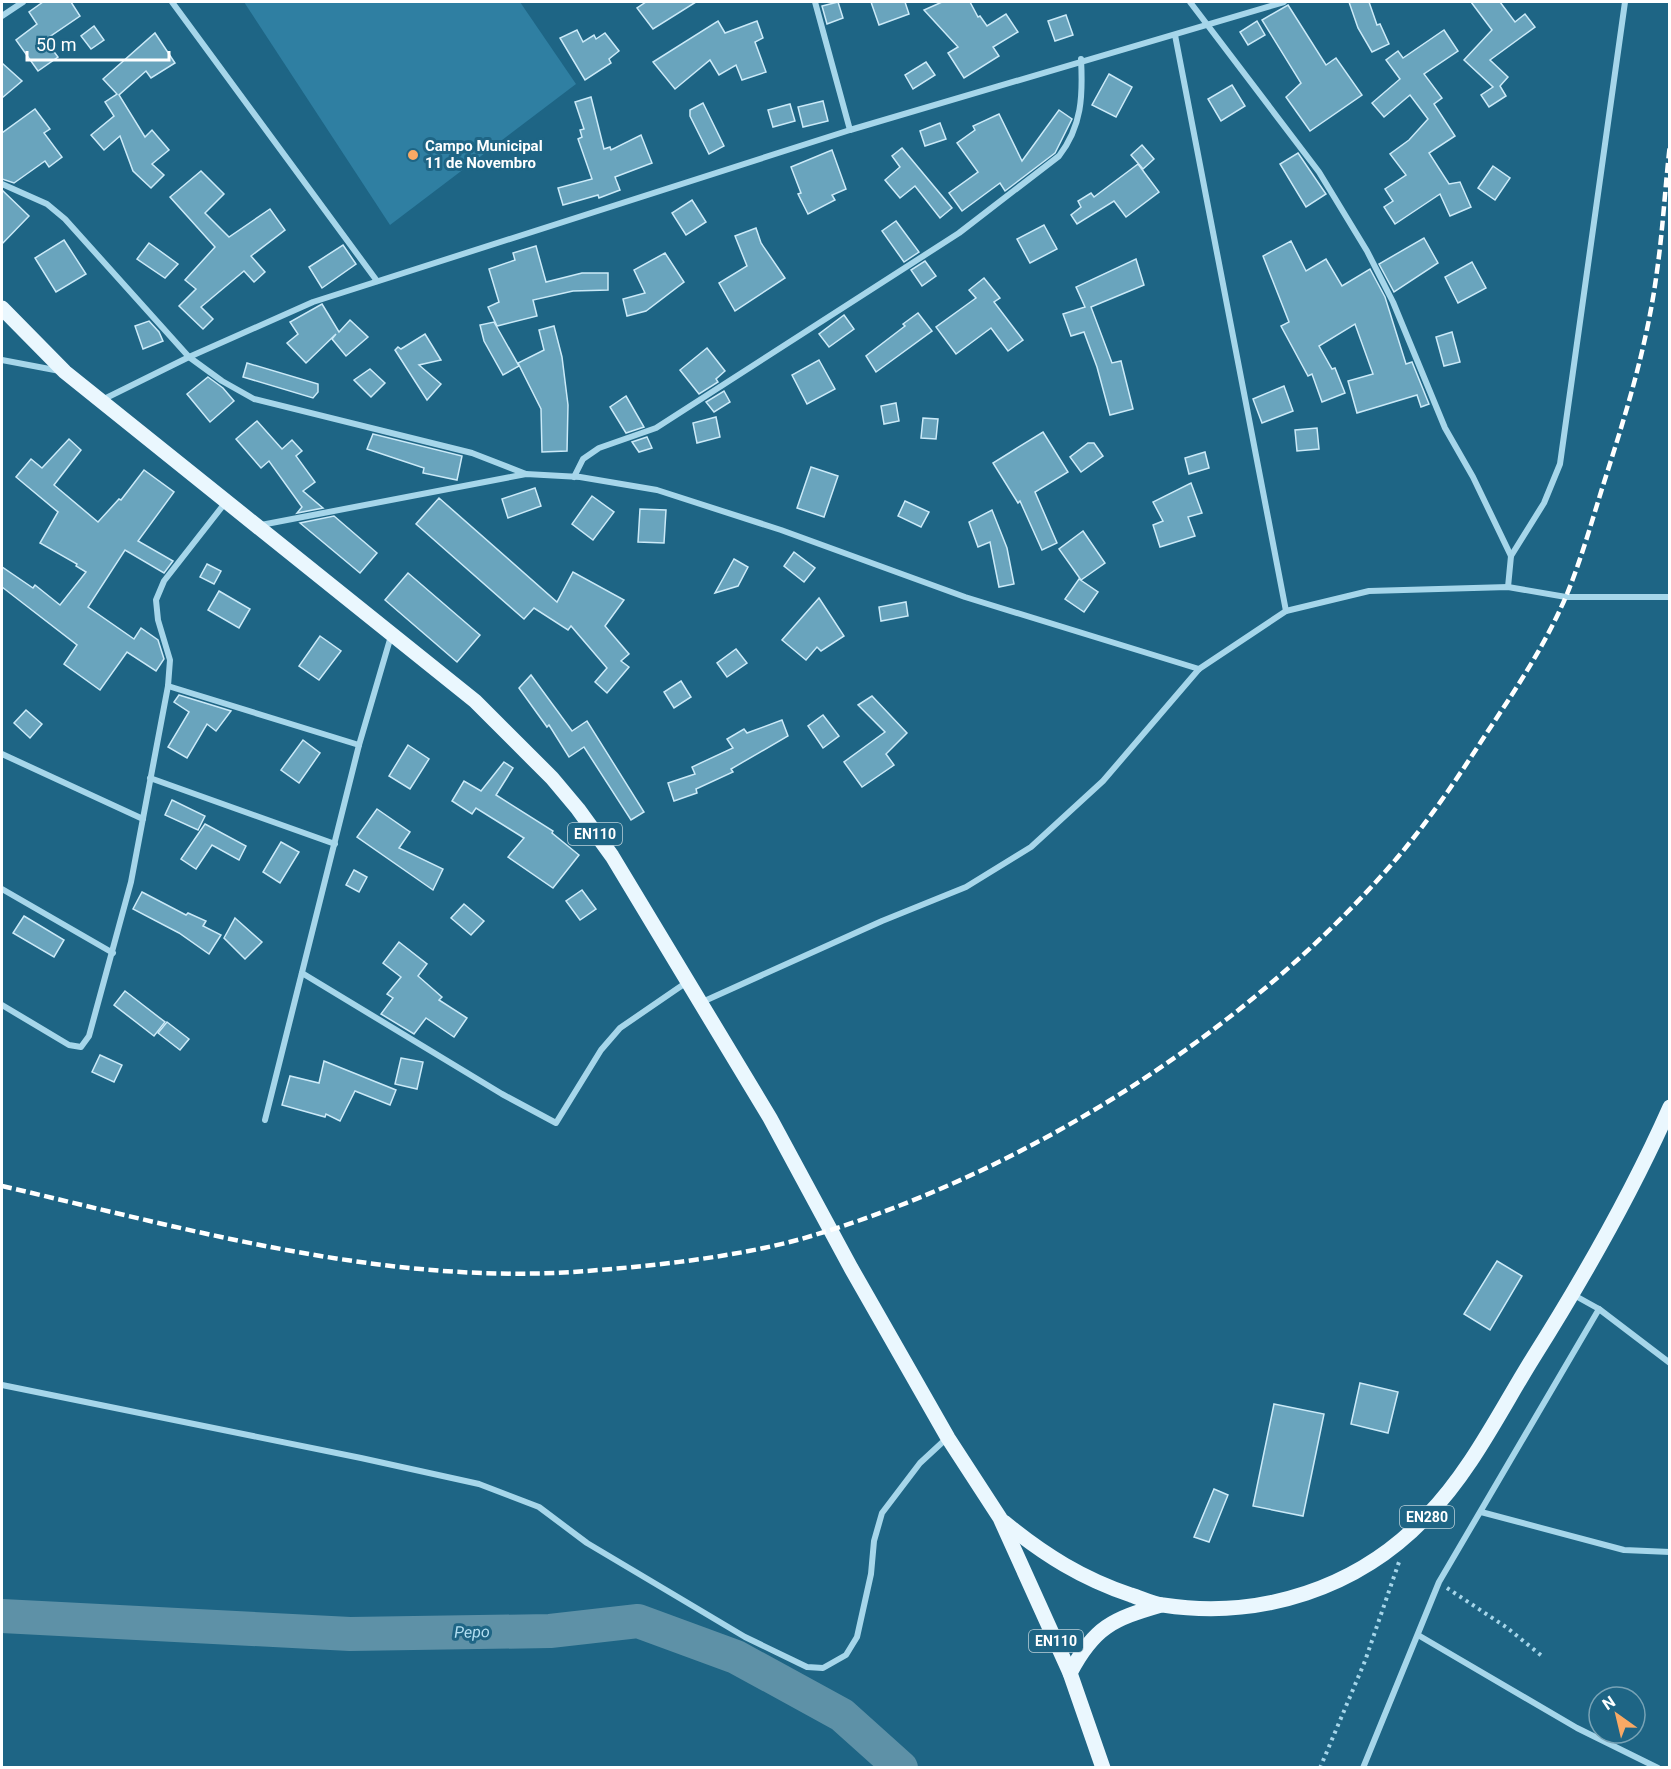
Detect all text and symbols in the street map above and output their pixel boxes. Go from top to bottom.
scale bar [27,24,170,62]
text: 50 m [36,34,76,55]
place label: Campo Municipal 11 de Novembro [425,137,543,172]
marker: Campo Municipal 11 de Novembro [406,148,420,162]
road number: EN110 [568,823,622,845]
road number: EN280 [1400,1506,1454,1528]
water label: Pepo [454,1622,490,1642]
road number: EN110 [1029,1630,1083,1652]
north arrow [1587,1685,1647,1745]
text: N [1599,1692,1619,1714]

